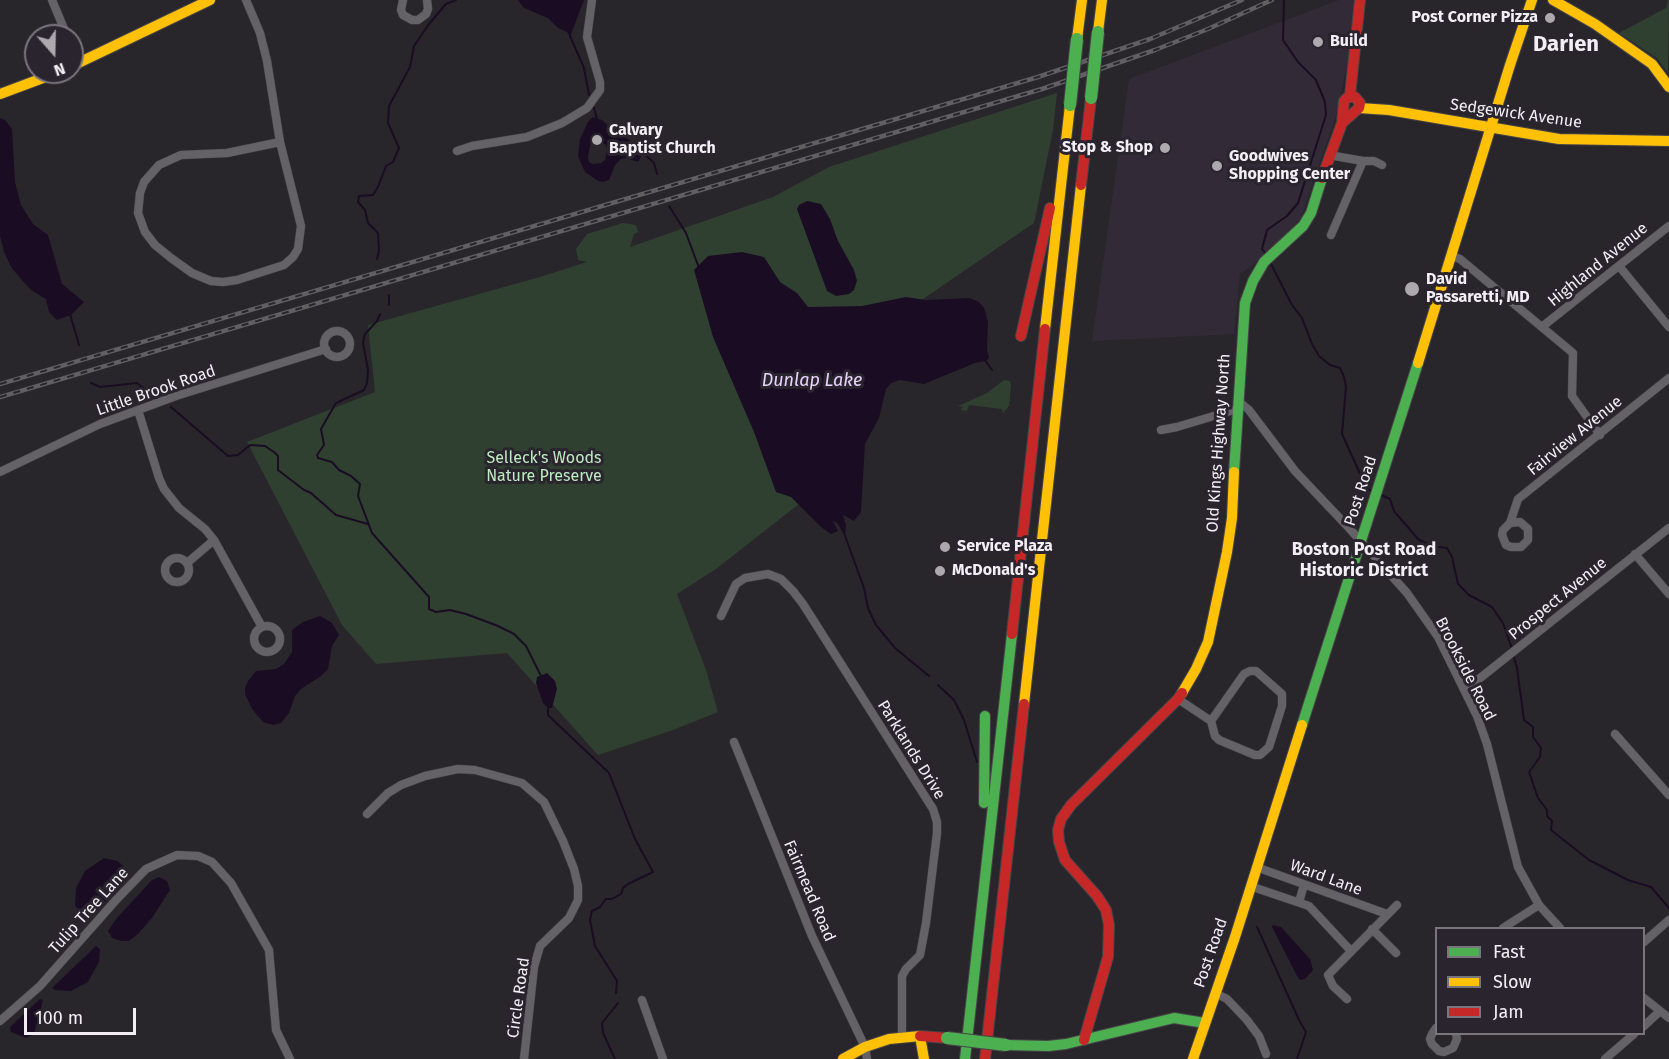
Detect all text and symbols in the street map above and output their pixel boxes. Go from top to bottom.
place label: Post Corner Pizza [1412,8,1538,28]
marker: Post Corner Pizza [1543,11,1557,25]
north arrow [24,24,84,84]
place label: Build [1330,32,1368,52]
district label: Darien [1533,32,1599,58]
marker: Build [1311,35,1325,49]
text: N [51,59,68,80]
street label: Sedgewick Avenue [1449,95,1583,133]
place label: Calvary Baptist Church [609,121,716,159]
marker: Calvary Baptist Church [590,133,604,147]
place label: Stop & Shop [1062,138,1153,158]
marker: Stop & Shop [1158,141,1172,155]
place label: Goodwives Shopping Center [1229,147,1350,185]
marker: Goodwives Shopping Center [1210,159,1224,173]
street label: Highland Avenue [1544,219,1652,311]
place label: David Passaretti, MD [1426,270,1530,308]
marker: David Passaretti, MD [1403,280,1421,298]
street label: Old Kings Highway North [1203,353,1235,533]
street label: Little Brook Road [94,362,218,420]
water label: Dunlap Lake [762,370,862,392]
street label: Fairview Avenue [1524,392,1626,480]
park label: Selleck's Woods Nature Preserve [486,449,602,487]
street label: Post Road [1341,454,1381,528]
place label: Service Plaza [957,537,1053,557]
district label: Boston Post Road Historic District [1292,539,1436,582]
marker: Service Plaza [938,540,952,554]
street label: Prospect Avenue [1505,554,1611,644]
place label: McDonald's [952,561,1035,581]
marker: McDonald's [933,564,947,578]
street label: Brookside Road [1431,614,1499,724]
street label: Parklands Drive [873,697,949,803]
street label: Fairmead Road [779,838,839,944]
street label: Ward Lane [1287,856,1365,900]
street label: Tulip Tree Lane [45,864,133,958]
street label: Post Road [1190,916,1232,990]
legend [1435,927,1645,1035]
text: Fast [1493,941,1525,963]
street label: Circle Road [504,956,534,1040]
text: Slow [1493,971,1531,993]
scale bar [27,996,140,1034]
text: Jam [1493,1001,1524,1023]
text: 100 m [35,1007,83,1029]

